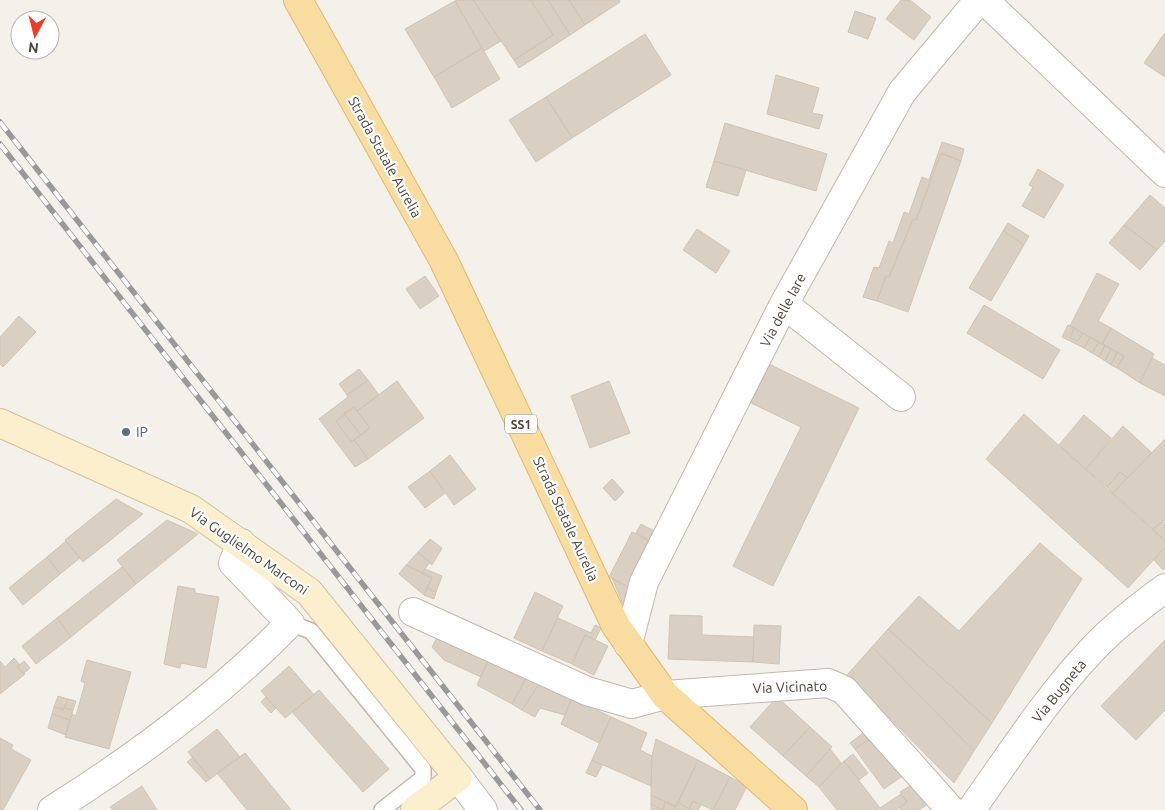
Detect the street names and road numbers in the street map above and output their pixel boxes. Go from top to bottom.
street label: Strada Statale Aurelia [345,94,425,220]
street label: Via delle Iare [757,270,809,350]
road number: SS1 [505,414,537,434]
street label: Strada Statale Aurelia [530,454,602,584]
street label: Via Guglielmo Marconi [187,504,311,598]
street label: Via Bugneta [1029,656,1089,726]
street label: Via Vicinato [752,678,828,696]

